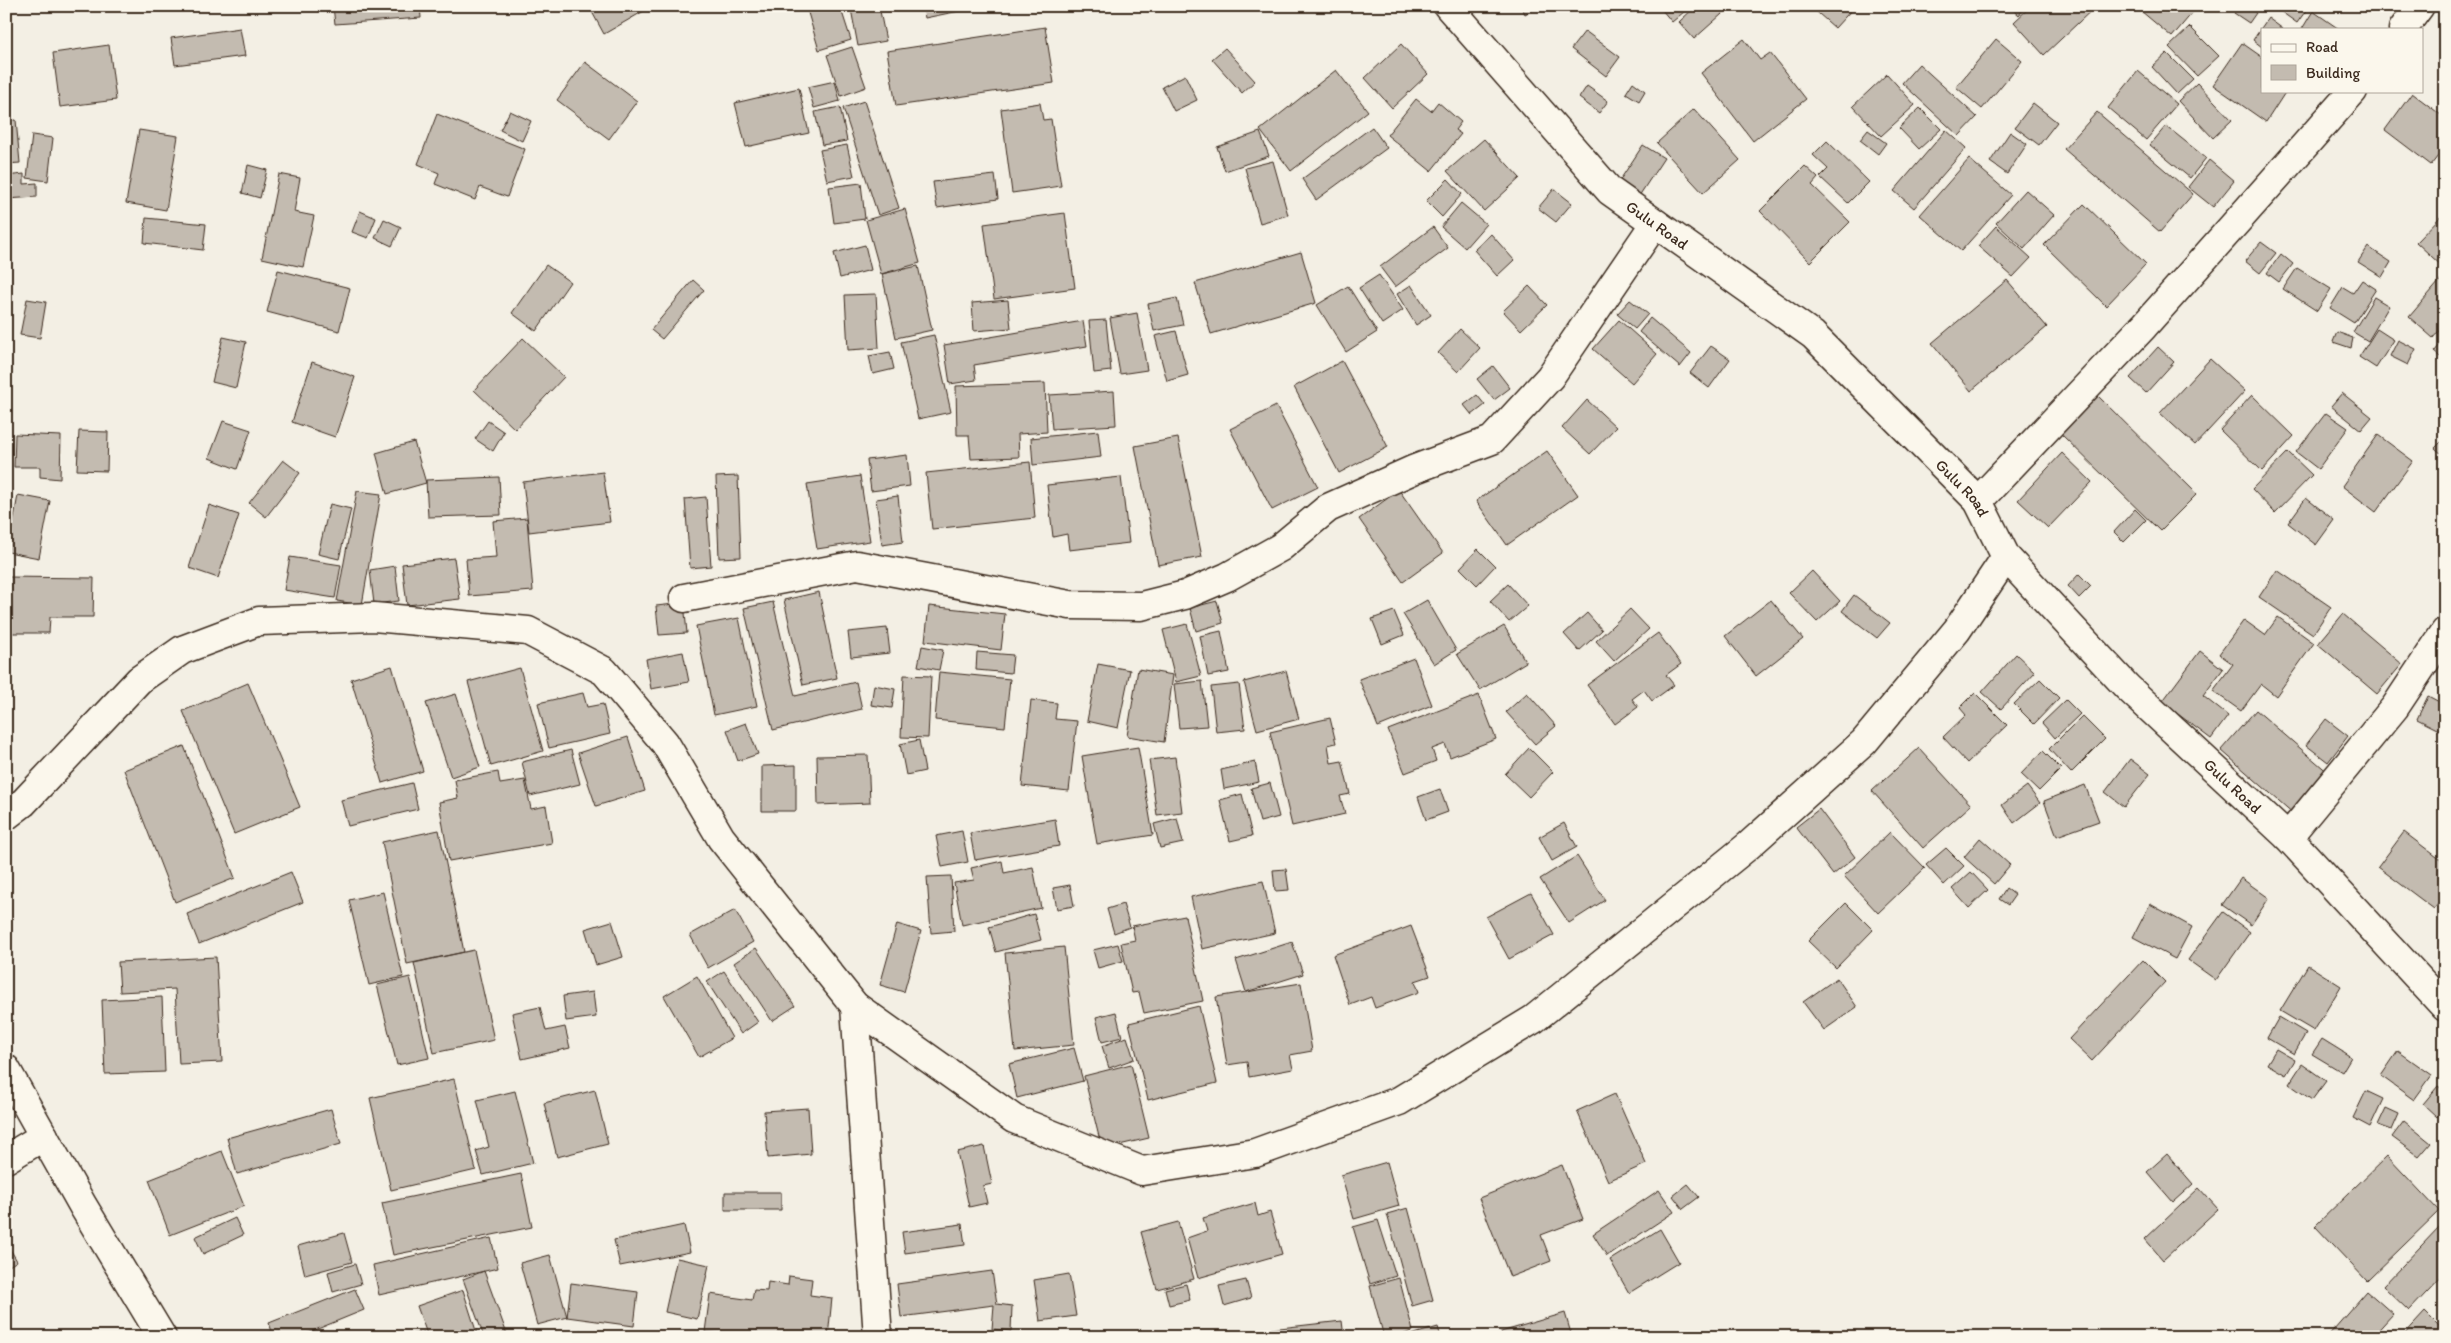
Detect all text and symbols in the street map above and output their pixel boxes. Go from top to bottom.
legend [2261,28,2424,92]
text: Road [2306,38,2339,56]
text: Building [2306,64,2360,82]
street label: Gulu Road [1623,196,1693,253]
street label: Gulu Road [1932,455,1994,520]
street label: Gulu Road [2200,754,2266,818]

